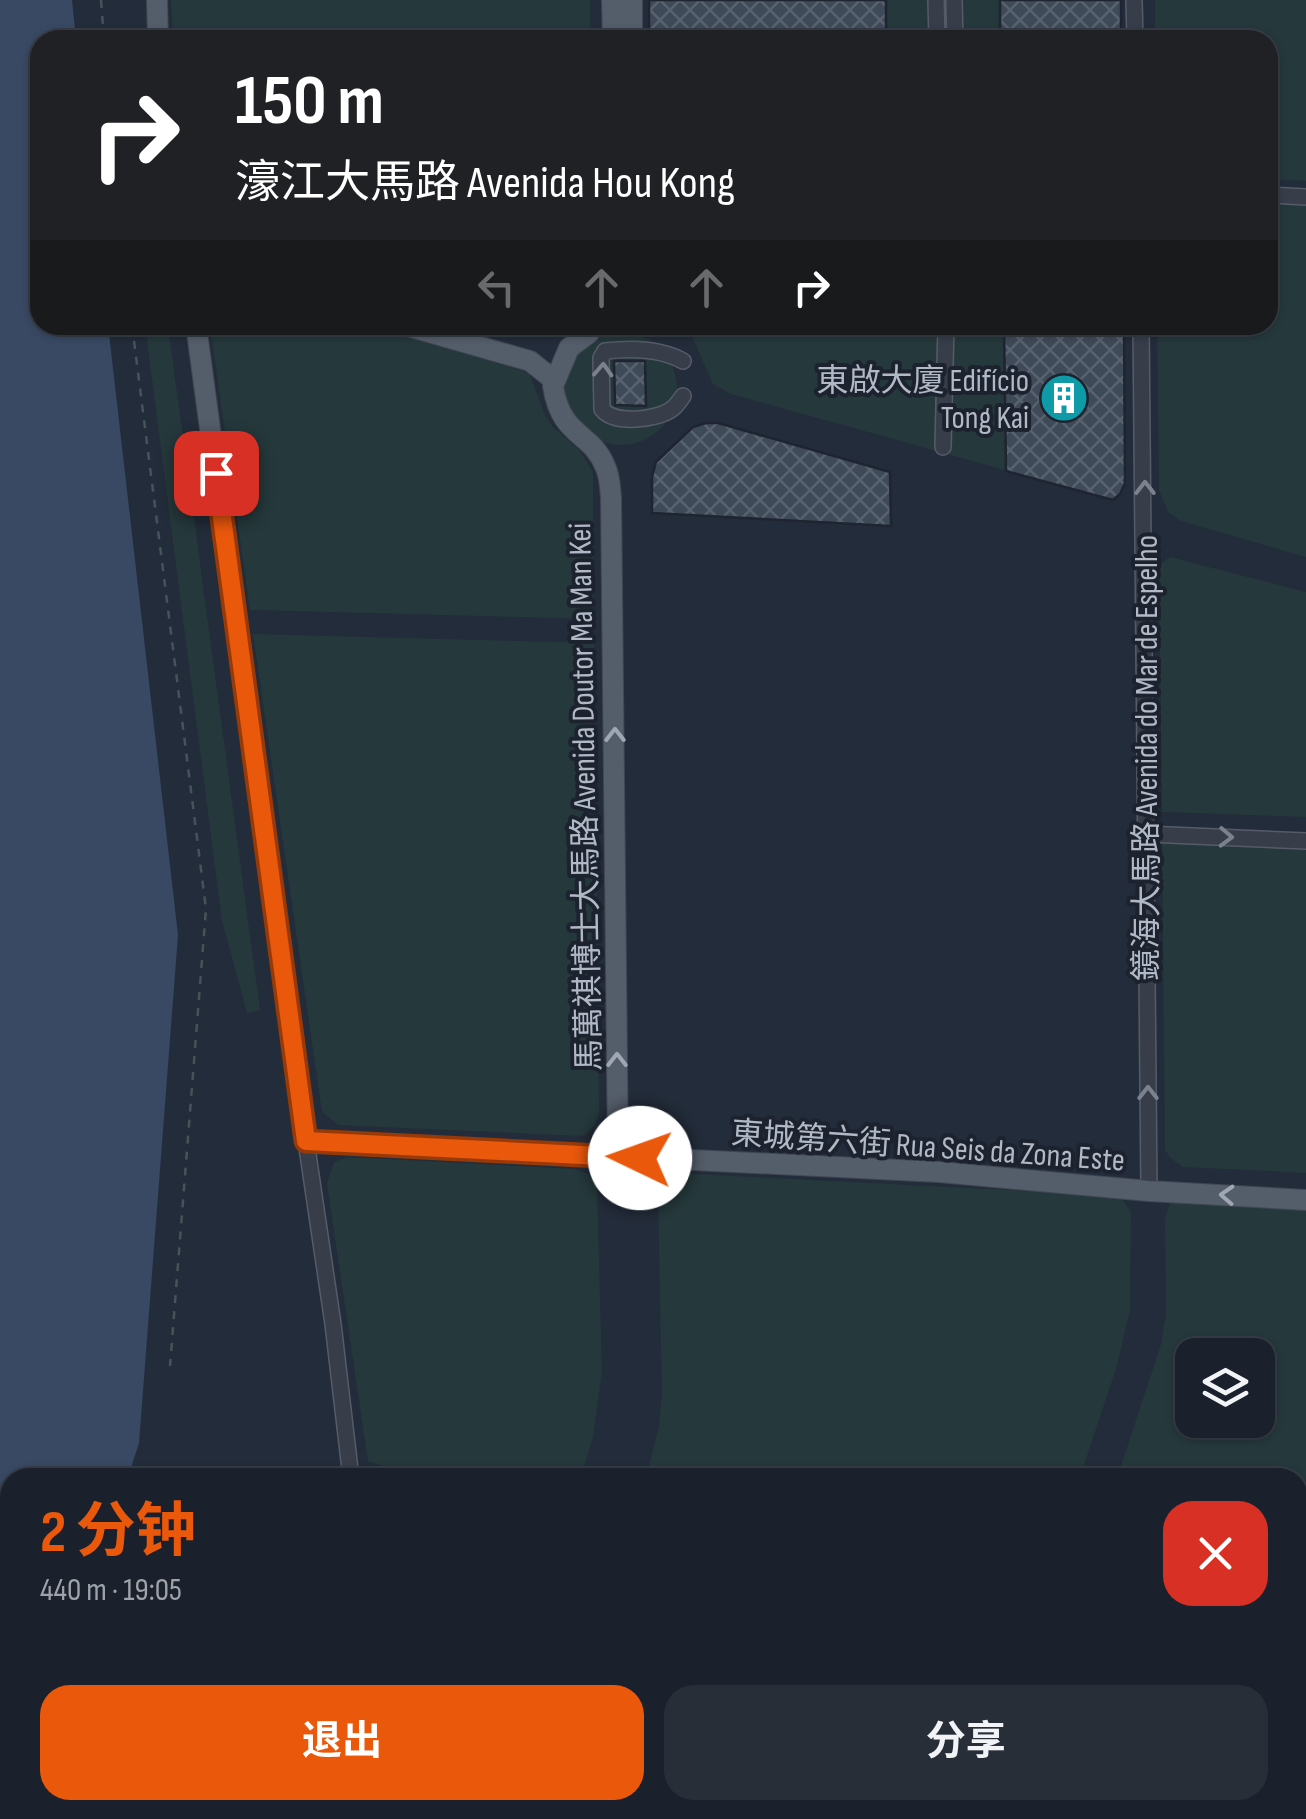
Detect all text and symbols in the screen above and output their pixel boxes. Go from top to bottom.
text: 150 m [235,60,384,144]
icon: right [70,70,200,200]
text: 濠江大馬路 Avenida Hou Kong [235,156,735,211]
icon: left [469,260,524,315]
icon: ahead [574,260,629,315]
icon: ahead [679,260,734,315]
icon: right [784,260,839,315]
one-way arrow [592,361,613,377]
place label: 東啟大廈 Edifício Tong Kai [816,362,1029,438]
building icon: 東啟大廈 Edifício Tong Kai [1038,372,1090,424]
pin [174,431,259,516]
icon: arrive [189,446,244,501]
one-way arrow [1134,480,1155,496]
street label: 馬萬祺博士大馬路 Avenida Doutor Ma Man Kei [561,522,610,1072]
street label: 鏡海大馬路 Avenida do Mar de Espelho [1128,535,1167,981]
one-way arrow [604,726,626,742]
one-way arrow [1219,827,1235,848]
one-way arrow [606,1051,628,1066]
one-way arrow [1137,1085,1159,1100]
position arrow [588,1106,692,1210]
street label: 東城第六街 Rua Seis da Zona Este [730,1114,1126,1181]
one-way arrow [1219,1185,1235,1206]
map controls [1175,1338,1275,1438]
button: layers [1175,1338,1275,1438]
text: 2 分钟 [40,1497,196,1569]
button: close [1163,1501,1268,1606]
text: 440 m · 19:05 [40,1571,182,1610]
button: 退出 [40,1685,644,1800]
button: 分享 [664,1685,1268,1800]

